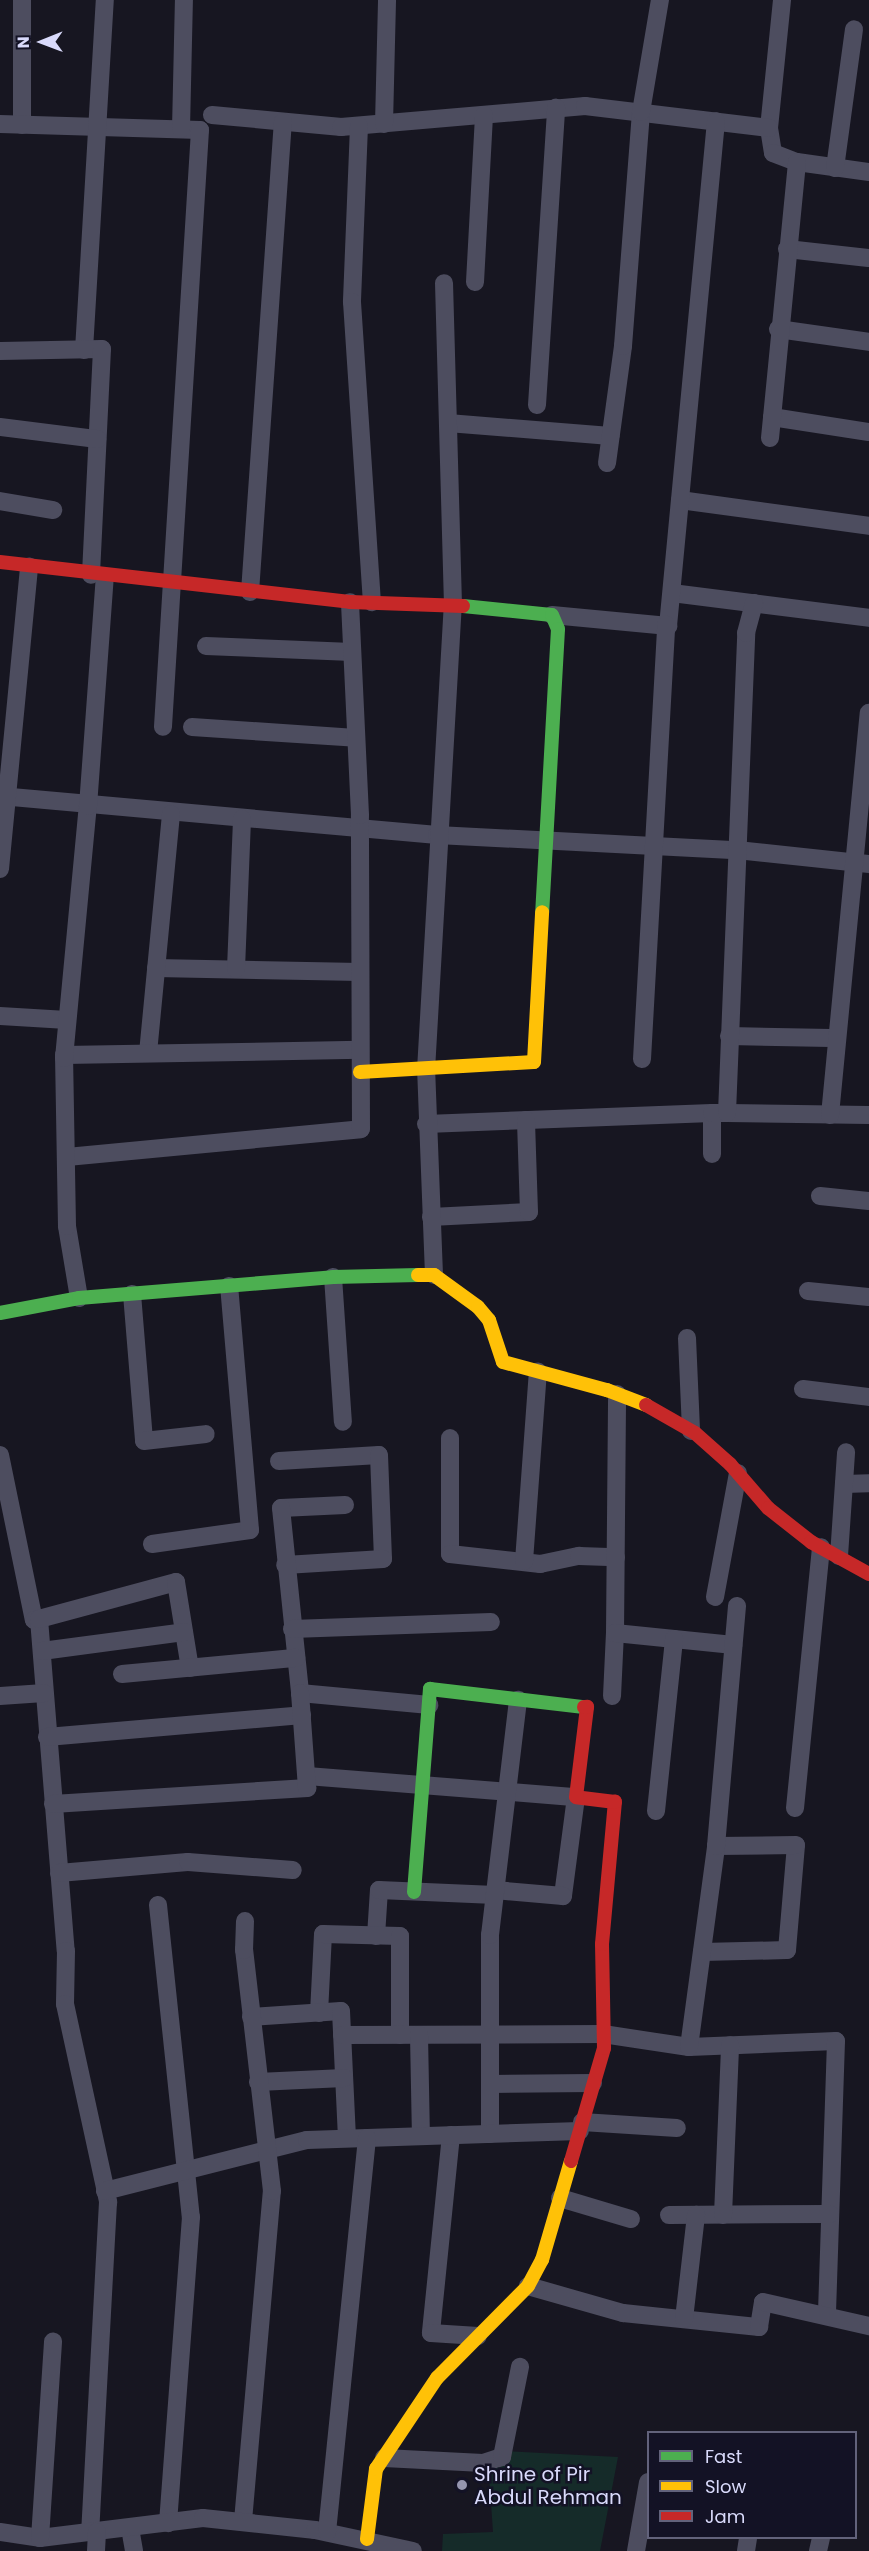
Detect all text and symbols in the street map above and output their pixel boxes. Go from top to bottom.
north arrow [12,12,72,72]
text: N [12,36,35,49]
legend [647,2431,857,2539]
text: Fast [705,2444,742,2469]
place label: Shrine of Pir Abdul Rehman [474,2462,622,2509]
text: Slow [705,2474,746,2499]
marker: Shrine of Pir Abdul Rehman [455,2478,469,2492]
text: Jam [705,2504,745,2529]

